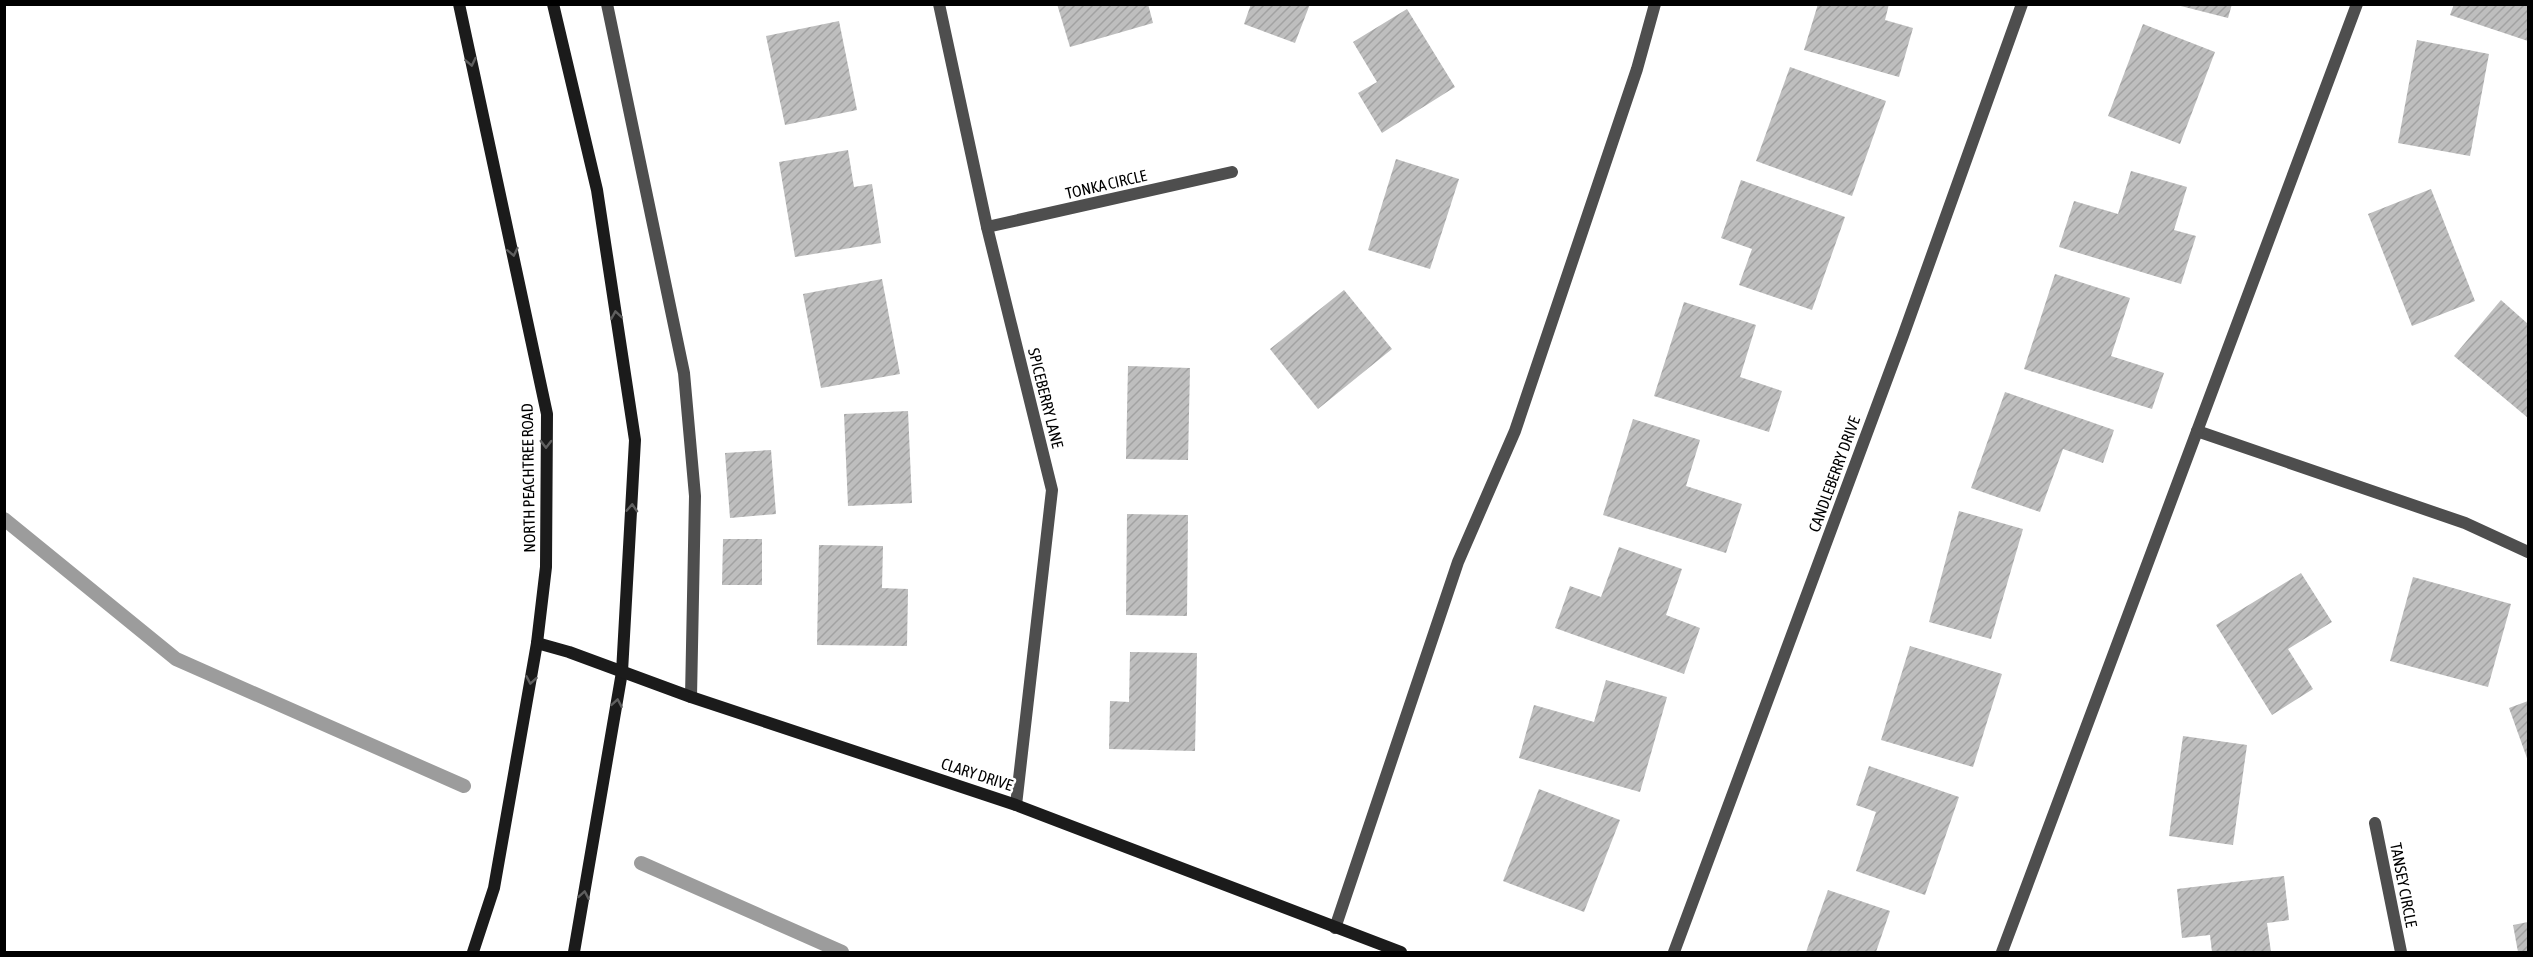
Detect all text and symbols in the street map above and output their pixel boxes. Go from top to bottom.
one-way arrow [464,56,477,66]
street label: TONKA CIRCLE [1064,166,1148,202]
one-way arrow [506,247,519,257]
one-way arrow [611,310,623,320]
street label: SPICEBERRY LANE [1025,346,1067,450]
street label: NORTH PEACHTREE ROAD [518,403,538,553]
street label: CANDLEBERRY DRIVE [1805,414,1863,534]
one-way arrow [540,439,553,448]
one-way arrow [625,504,638,513]
one-way arrow [525,674,538,684]
one-way arrow [610,698,623,708]
street label: CLARY DRIVE [939,754,1015,794]
street label: TANSEY CIRCLE [2387,841,2421,929]
one-way arrow [577,890,590,900]

